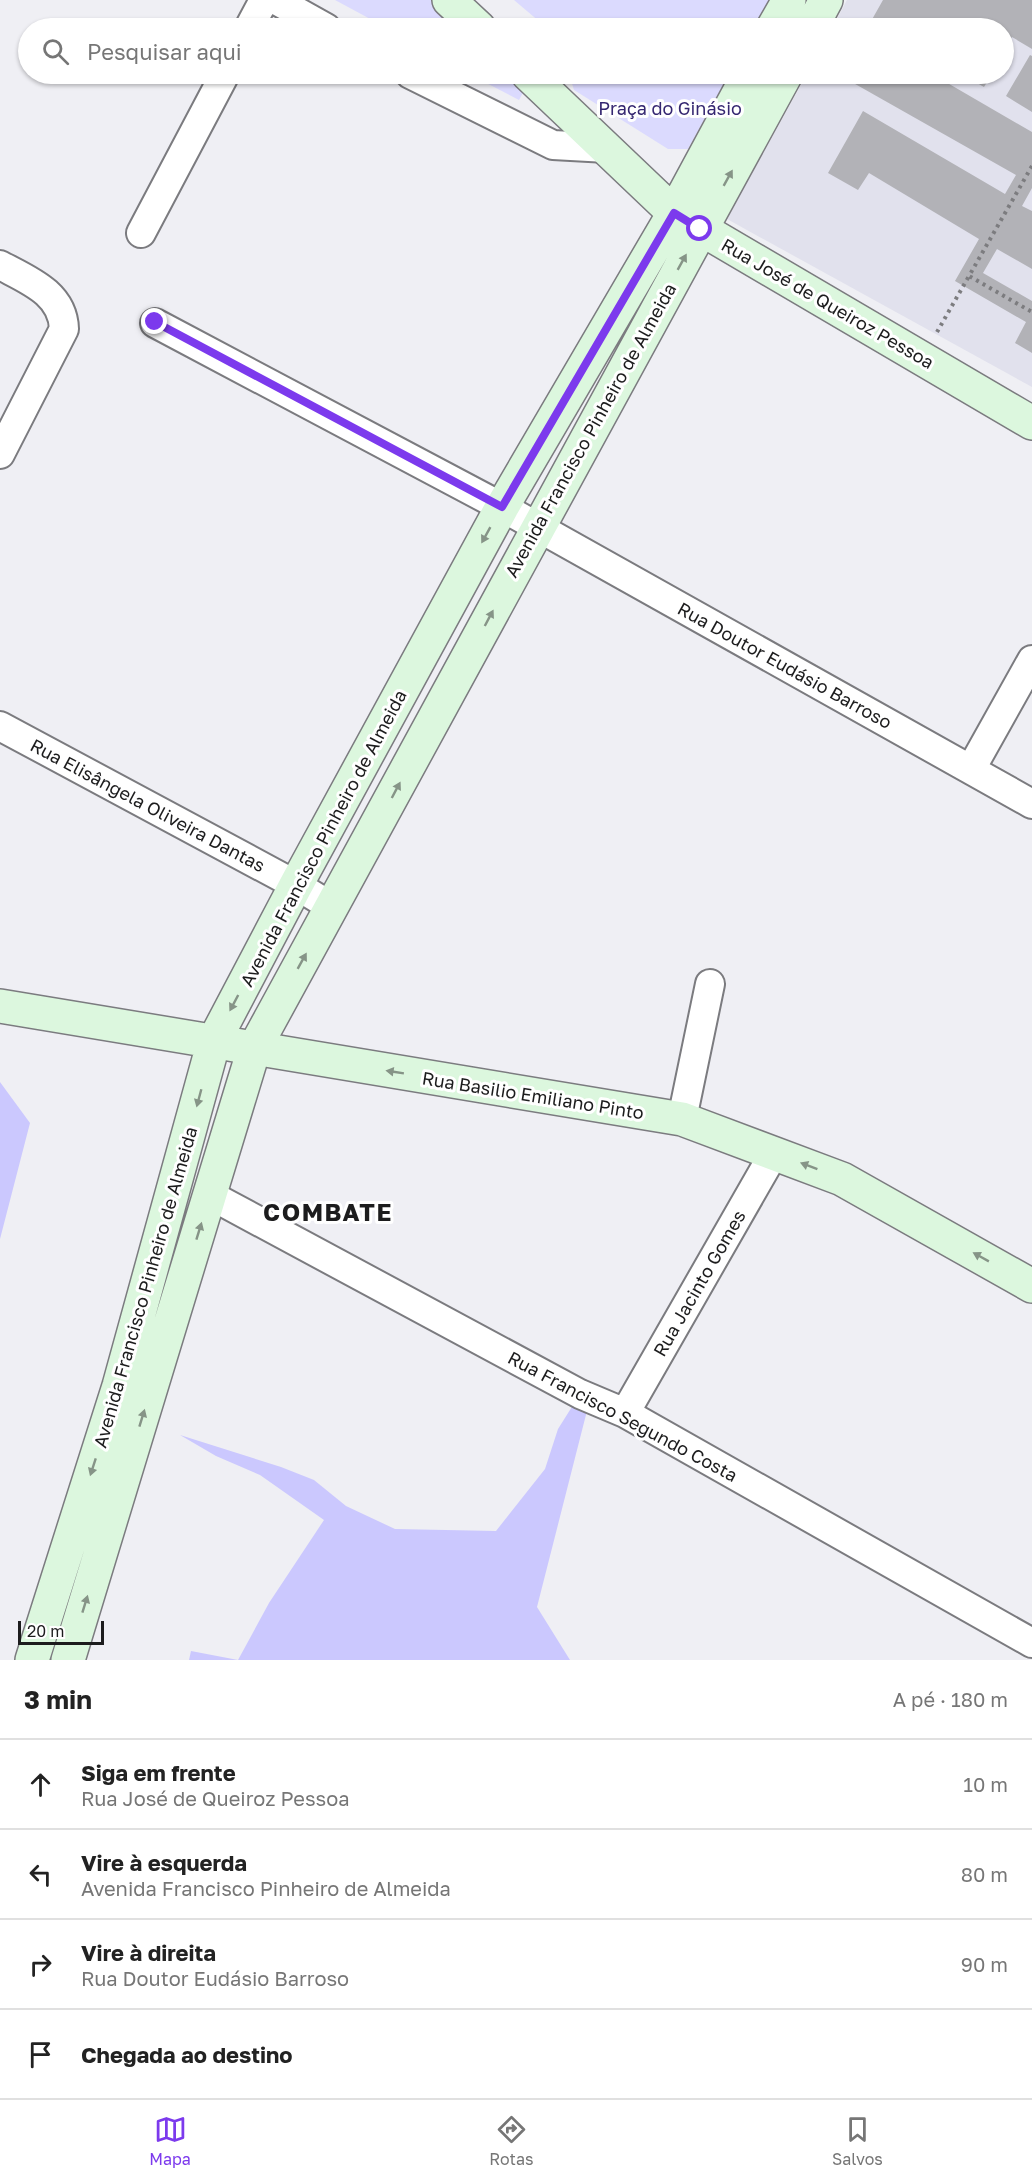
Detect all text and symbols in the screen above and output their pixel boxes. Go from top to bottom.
search box [18,18,1014,84]
icon: search [39,35,72,68]
text: Pesquisar aqui [87,38,242,65]
park label: Praça do Ginásio [598,97,742,119]
one-way arrow [723,169,733,186]
route start [686,215,712,241]
street label: Rua José de Queiroz Pessoa [718,233,938,373]
one-way arrow [677,253,687,270]
street label: Avenida Francisco Pinheiro de Almeida [500,279,680,581]
route end [141,308,167,334]
one-way arrow [481,527,491,544]
street label: Rua Doutor Eudásio Barroso [674,597,896,733]
one-way arrow [484,609,494,626]
street label: Avenida Francisco Pinheiro de Almeida [235,686,411,990]
street label: Rua Elisângela Oliveira Dantas [27,734,269,876]
one-way arrow [391,781,401,798]
one-way arrow [297,953,308,969]
one-way arrow [229,995,239,1012]
street label: Rua Basilio Emiliano Pinto [421,1067,645,1123]
one-way arrow [385,1068,404,1077]
one-way arrow [194,1089,203,1107]
street label: Avenida Francisco Pinheiro de Almeida [89,1124,201,1450]
one-way arrow [799,1161,817,1171]
district label: COMBATE [263,1197,393,1226]
street label: Rua Jacinto Gomes [648,1206,750,1360]
one-way arrow [195,1222,204,1240]
one-way arrow [972,1252,989,1262]
street label: Rua Francisco Segundo Costa [504,1346,742,1486]
one-way arrow [137,1408,147,1426]
one-way arrow [88,1458,97,1476]
one-way arrow [81,1595,90,1613]
scale bar [18,1618,104,1646]
text: 20 m [27,1621,64,1641]
text: 3 min [24,1684,92,1715]
text: A pé · 180 m [893,1687,1008,1711]
text: Siga em frente [81,1759,236,1786]
icon: ahead [24,1768,57,1801]
text: 10 m [963,1772,1008,1796]
text: Rua José de Queiroz Pessoa [81,1786,349,1810]
text: Vire à esquerda [81,1849,247,1876]
icon: left [24,1858,57,1891]
text: 80 m [961,1862,1008,1886]
text: Avenida Francisco Pinheiro de Almeida [81,1876,451,1900]
text: Vire à direita [81,1939,216,1966]
icon: right [24,1948,57,1981]
text: 90 m [961,1952,1008,1976]
text: Rua Doutor Eudásio Barroso [81,1966,349,1990]
icon: arrive [24,2038,57,2071]
text: Chegada ao destino [81,2041,293,2068]
tab: Mapa [149,2113,191,2169]
tab: Rotas [489,2113,534,2169]
tab: Salvos [832,2113,883,2169]

